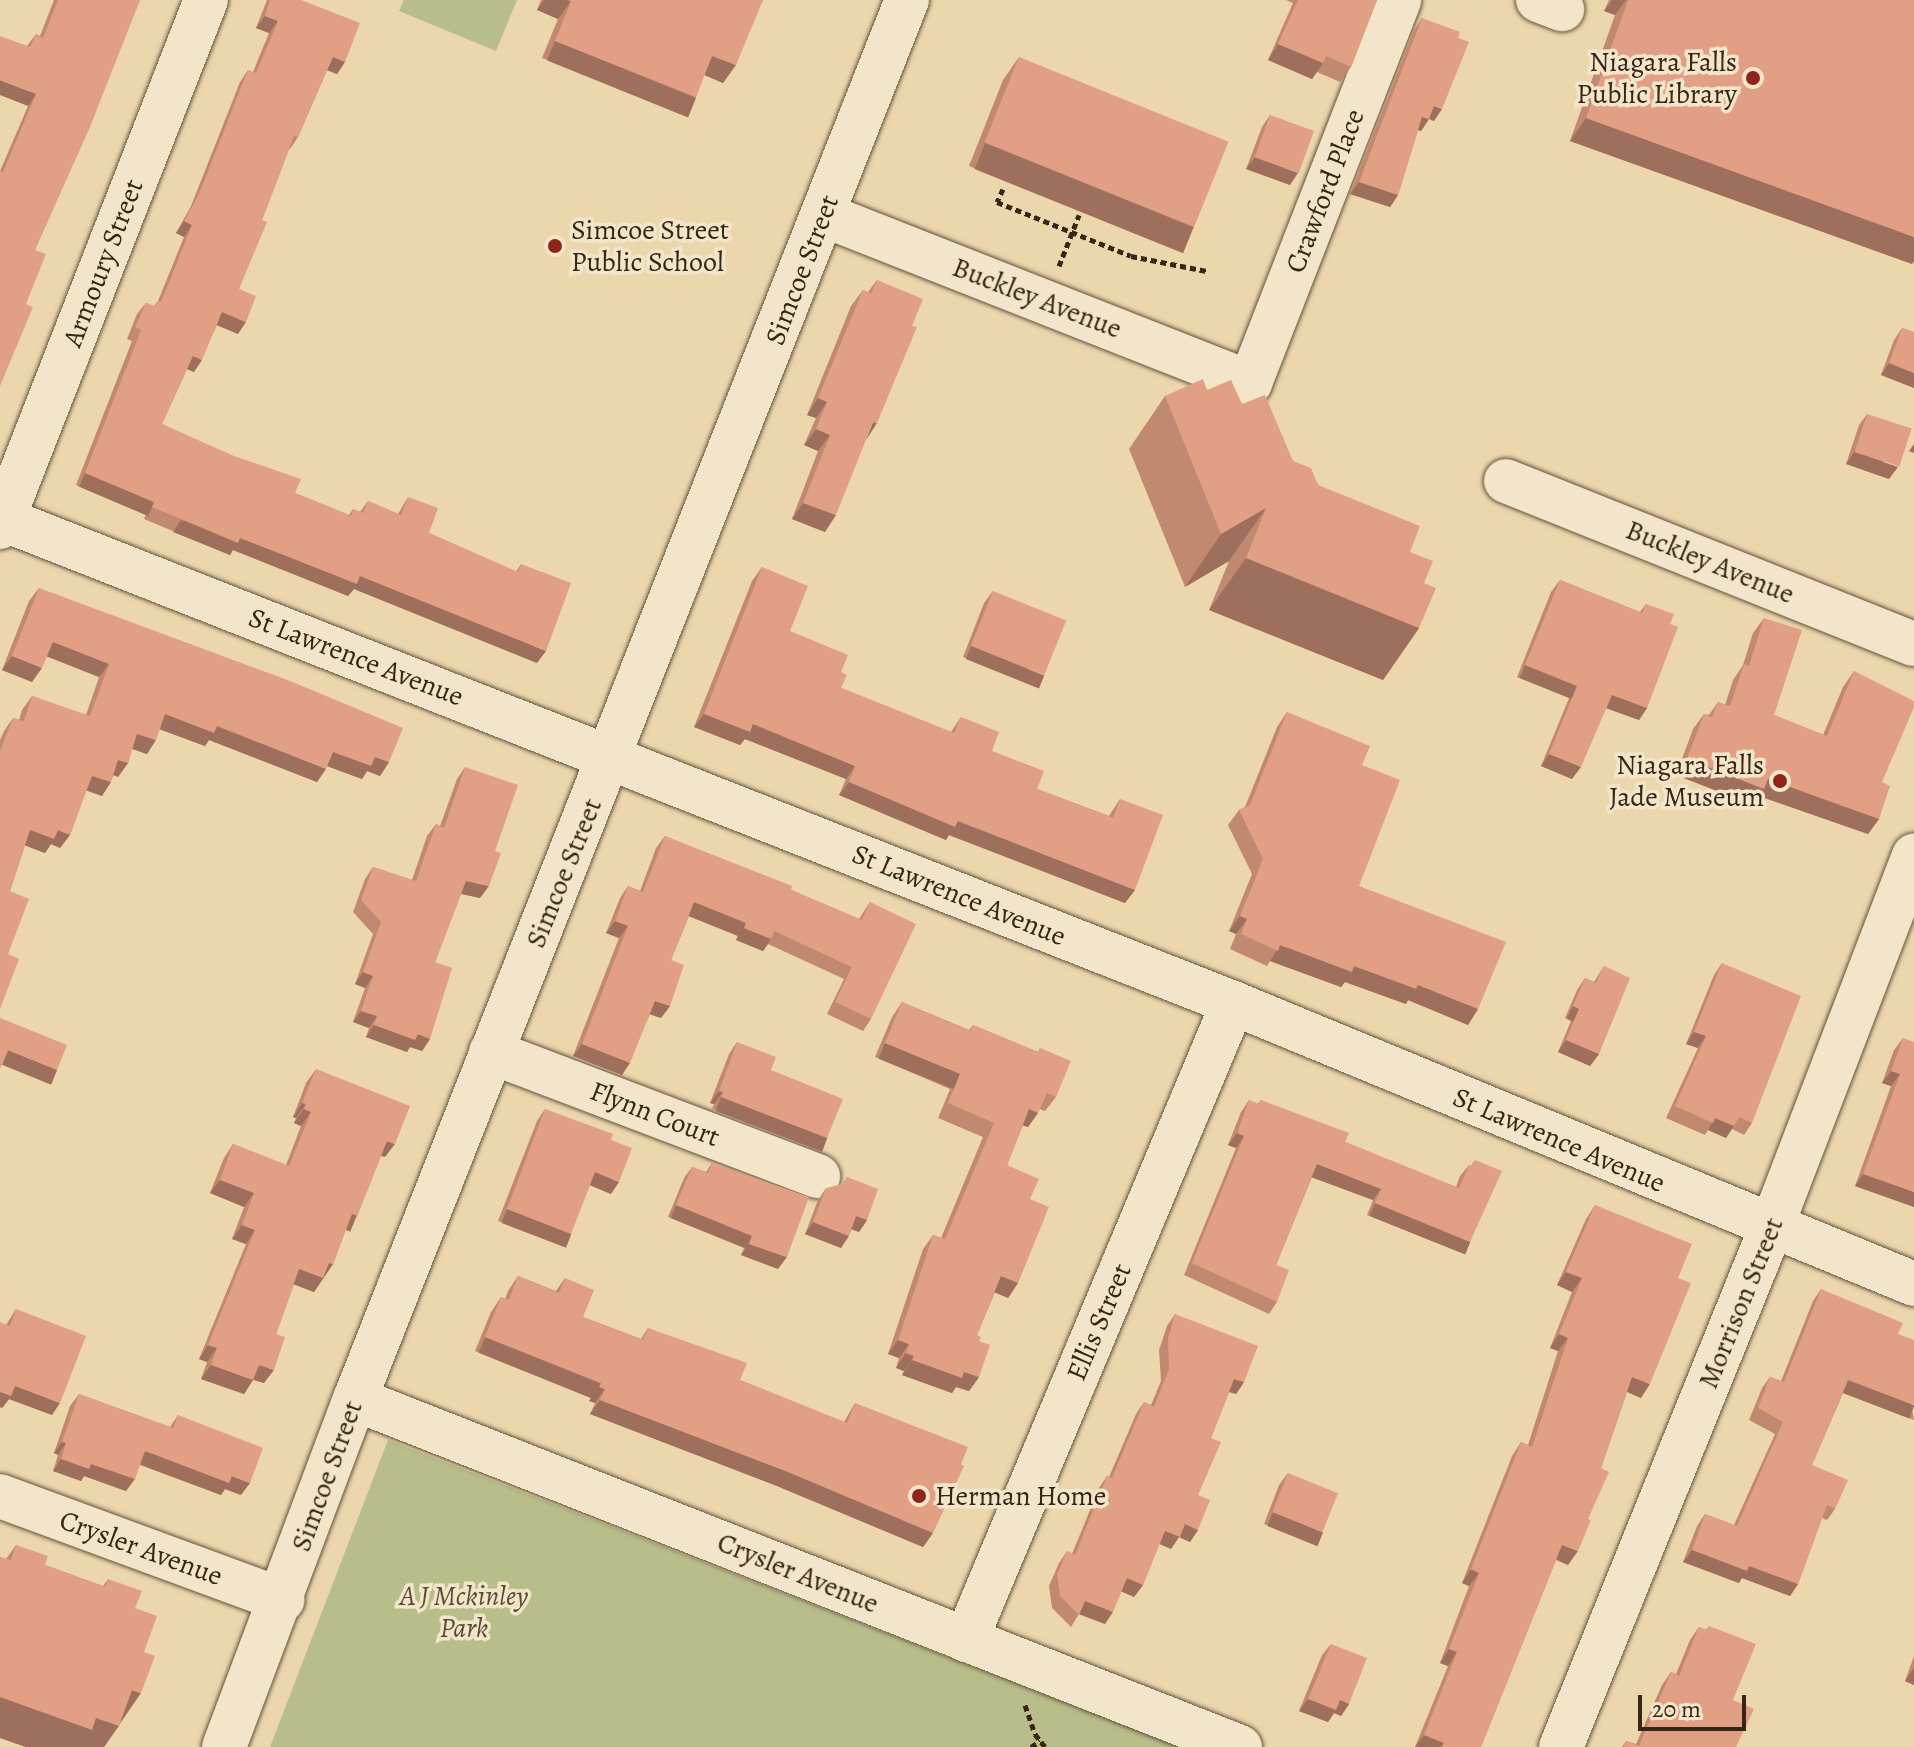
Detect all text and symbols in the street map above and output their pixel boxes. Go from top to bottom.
place label: Niagara Falls Public Library [1577,45,1737,111]
marker: Niagara Falls Public Library [1744,69,1762,87]
street label: Crawford Place [1278,104,1372,278]
street label: Armoury Street [56,174,150,352]
street label: Simcoe Street [758,190,846,350]
place label: Simcoe Street Public School [571,213,729,279]
marker: Simcoe Street Public School [546,237,564,255]
street label: Buckley Avenue [948,250,1126,346]
street label: Buckley Avenue [1621,513,1799,611]
street label: St Lawrence Avenue [244,601,468,713]
place label: Niagara Falls Jade Museum [1609,748,1764,814]
marker: Niagara Falls Jade Museum [1771,772,1789,790]
street label: Simcoe Street [519,793,609,953]
street label: St Lawrence Avenue [847,837,1071,953]
street label: Flynn Court [586,1074,724,1154]
street label: St Lawrence Avenue [1448,1080,1670,1200]
street label: Morrison Street [1691,1213,1791,1393]
street label: Ellis Street [1059,1258,1139,1386]
street label: Simcoe Street [284,1396,370,1556]
place label: Herman Home [935,1479,1106,1513]
marker: Herman Home [910,1487,928,1505]
street label: Crysler Avenue [55,1503,227,1593]
street label: Crysler Avenue [712,1525,884,1621]
park label: A J Mckinley Park [400,1579,528,1645]
scale bar [1642,1679,1750,1729]
text: 20 m [1652,1693,1701,1725]

